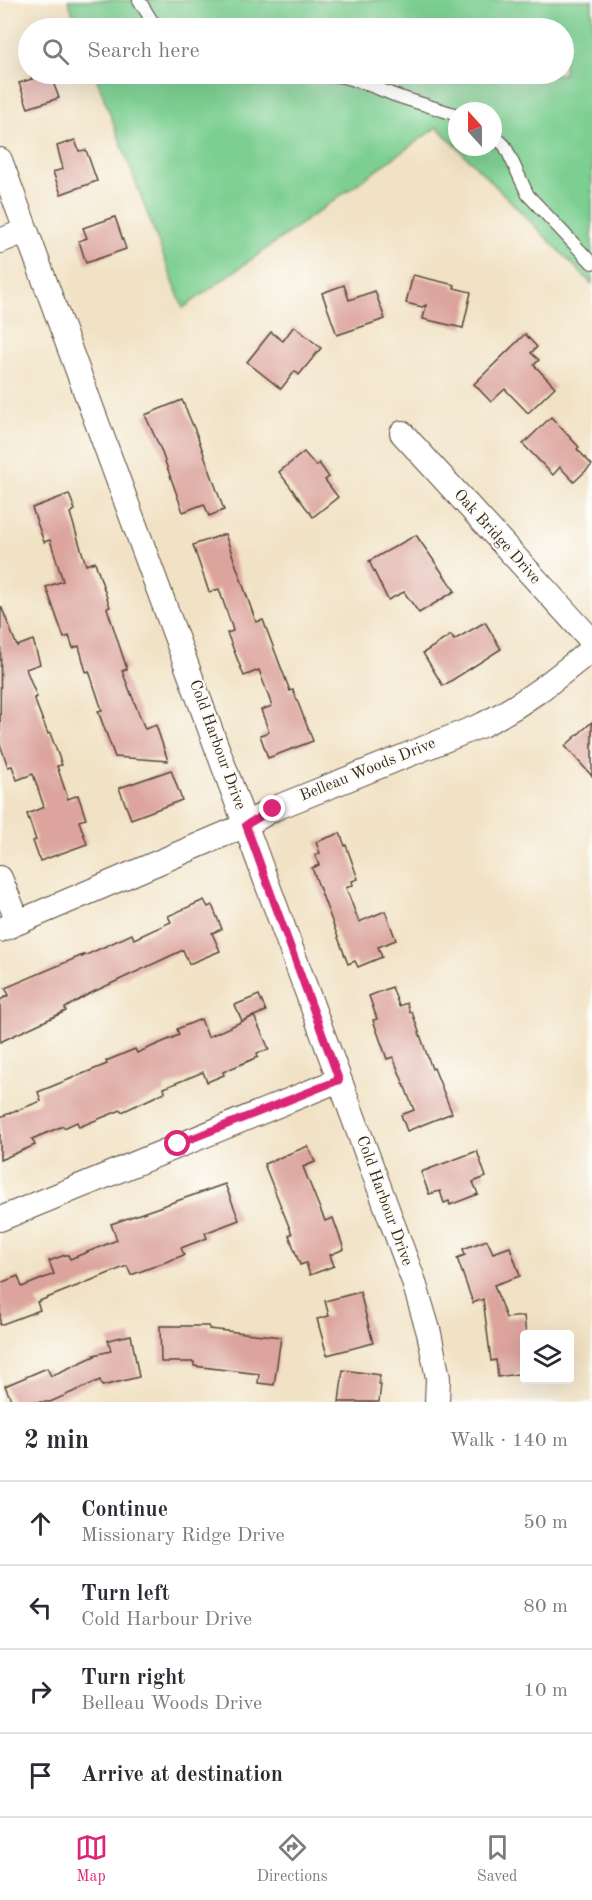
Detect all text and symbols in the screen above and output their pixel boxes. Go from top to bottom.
search box [18,18,574,84]
icon: search [39,35,72,68]
text: Search here [87,40,200,62]
north arrow [448,102,502,156]
street label: Oak Bridge Drive [451,487,543,587]
street label: Cold Harbour Drive [186,678,248,812]
street label: Belleau Woods Drive [298,735,438,805]
route end [259,795,285,821]
route start [164,1130,190,1156]
street label: Cold Harbour Drive [353,1134,415,1268]
map controls [520,1330,574,1384]
button: layers [520,1330,574,1384]
text: 2 min [24,1428,89,1454]
text: Walk · 140 m [449,1431,568,1451]
text: Continue [81,1499,168,1521]
icon: ahead [24,1507,57,1540]
text: 50 m [523,1513,568,1533]
text: Missionary Ridge Drive [81,1526,285,1546]
text: Turn left [81,1583,170,1605]
icon: left [24,1591,57,1624]
text: 80 m [523,1597,568,1617]
text: Cold Harbour Drive [81,1610,252,1630]
text: Turn right [81,1667,185,1689]
icon: right [24,1675,57,1708]
text: 10 m [523,1681,568,1701]
text: Belleau Woods Drive [81,1694,262,1714]
icon: arrive [24,1759,57,1792]
text: Arrive at destination [81,1764,283,1786]
tab: Map [75,1831,108,1887]
tab: Directions [257,1831,328,1887]
tab: Saved [477,1831,517,1887]

